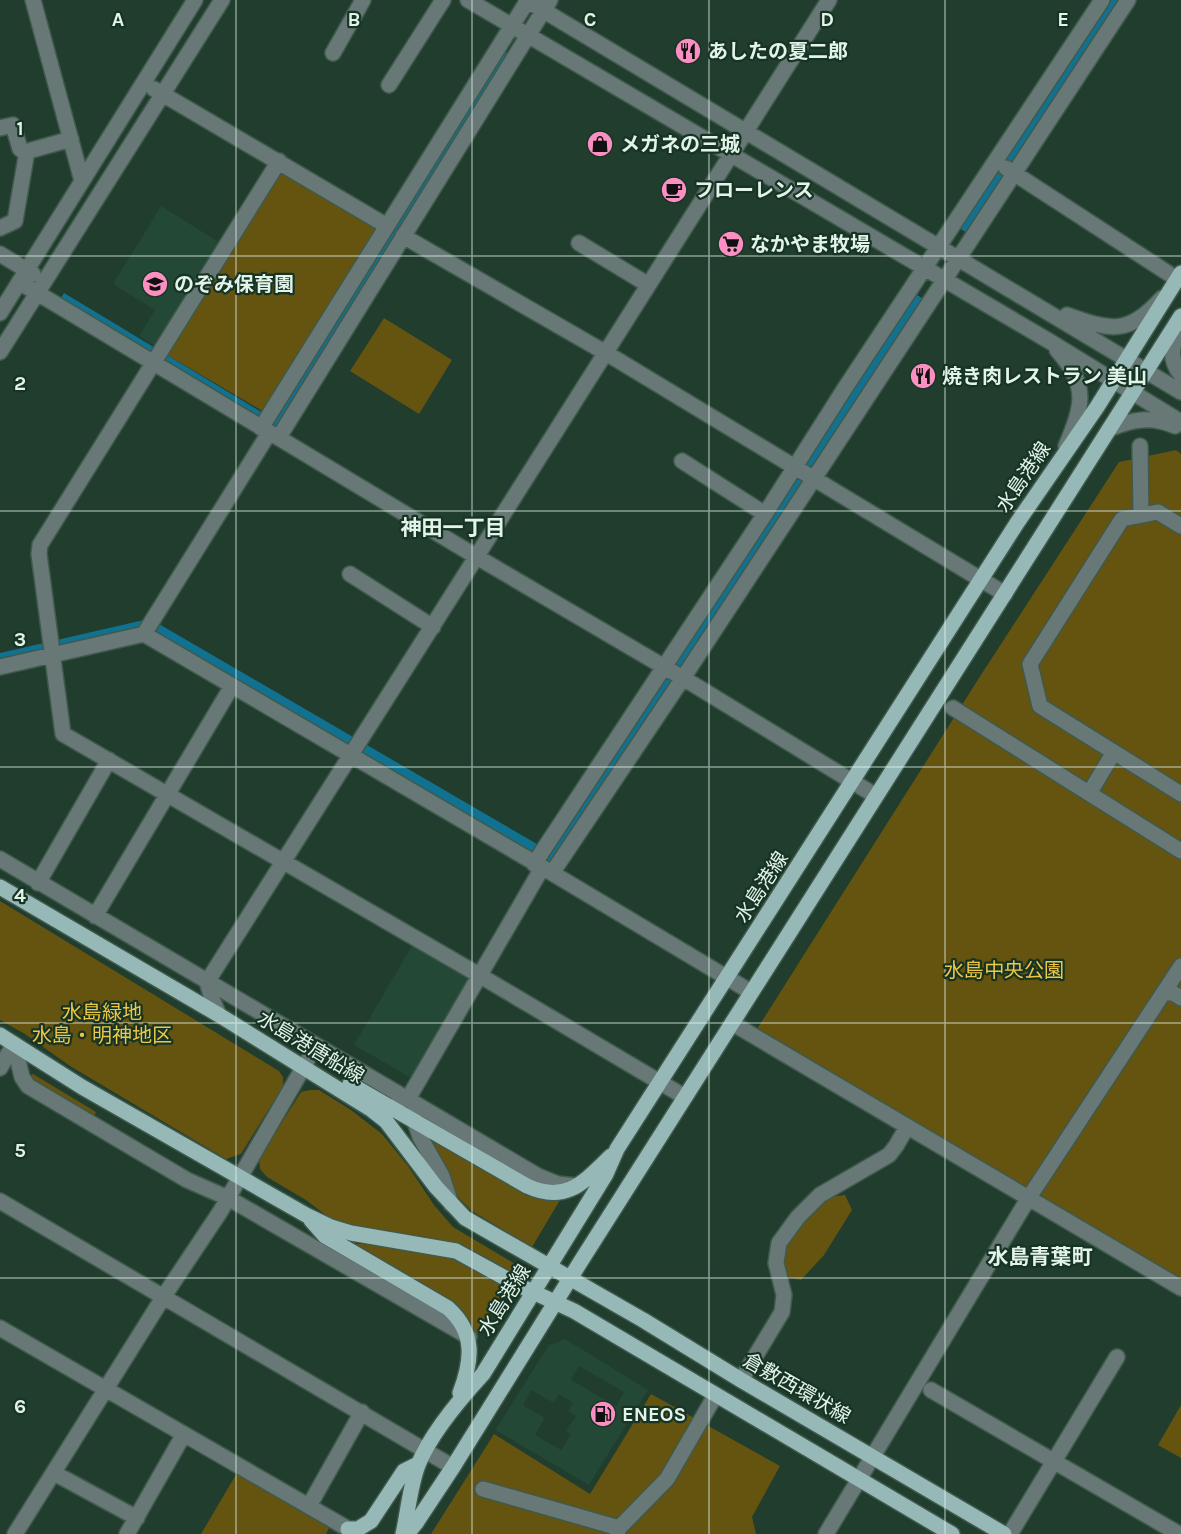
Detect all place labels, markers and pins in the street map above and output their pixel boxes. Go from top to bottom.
restaurant icon: あしたの夏二郎 [673,36,703,66]
place label: あしたの夏二郎 [708,40,848,63]
shop icon: メガネの三城 [585,129,615,159]
place label: メガネの三城 [620,133,740,156]
cafe icon: フローレンス [659,175,689,205]
place label: フローレンス [694,179,814,202]
supermarket icon: なかやま牧場 [716,229,746,259]
place label: なかやま牧場 [750,233,870,256]
school or university icon: のぞみ保育園 [140,269,170,299]
place label: のぞみ保育園 [174,273,294,296]
restaurant icon: 焼き肉レストラン 美山 [908,361,938,391]
place label: 焼き肉レストラン 美山 [942,365,1147,388]
fuel station icon: ENEOS [588,1399,618,1429]
place label: ENEOS [622,1403,686,1426]

